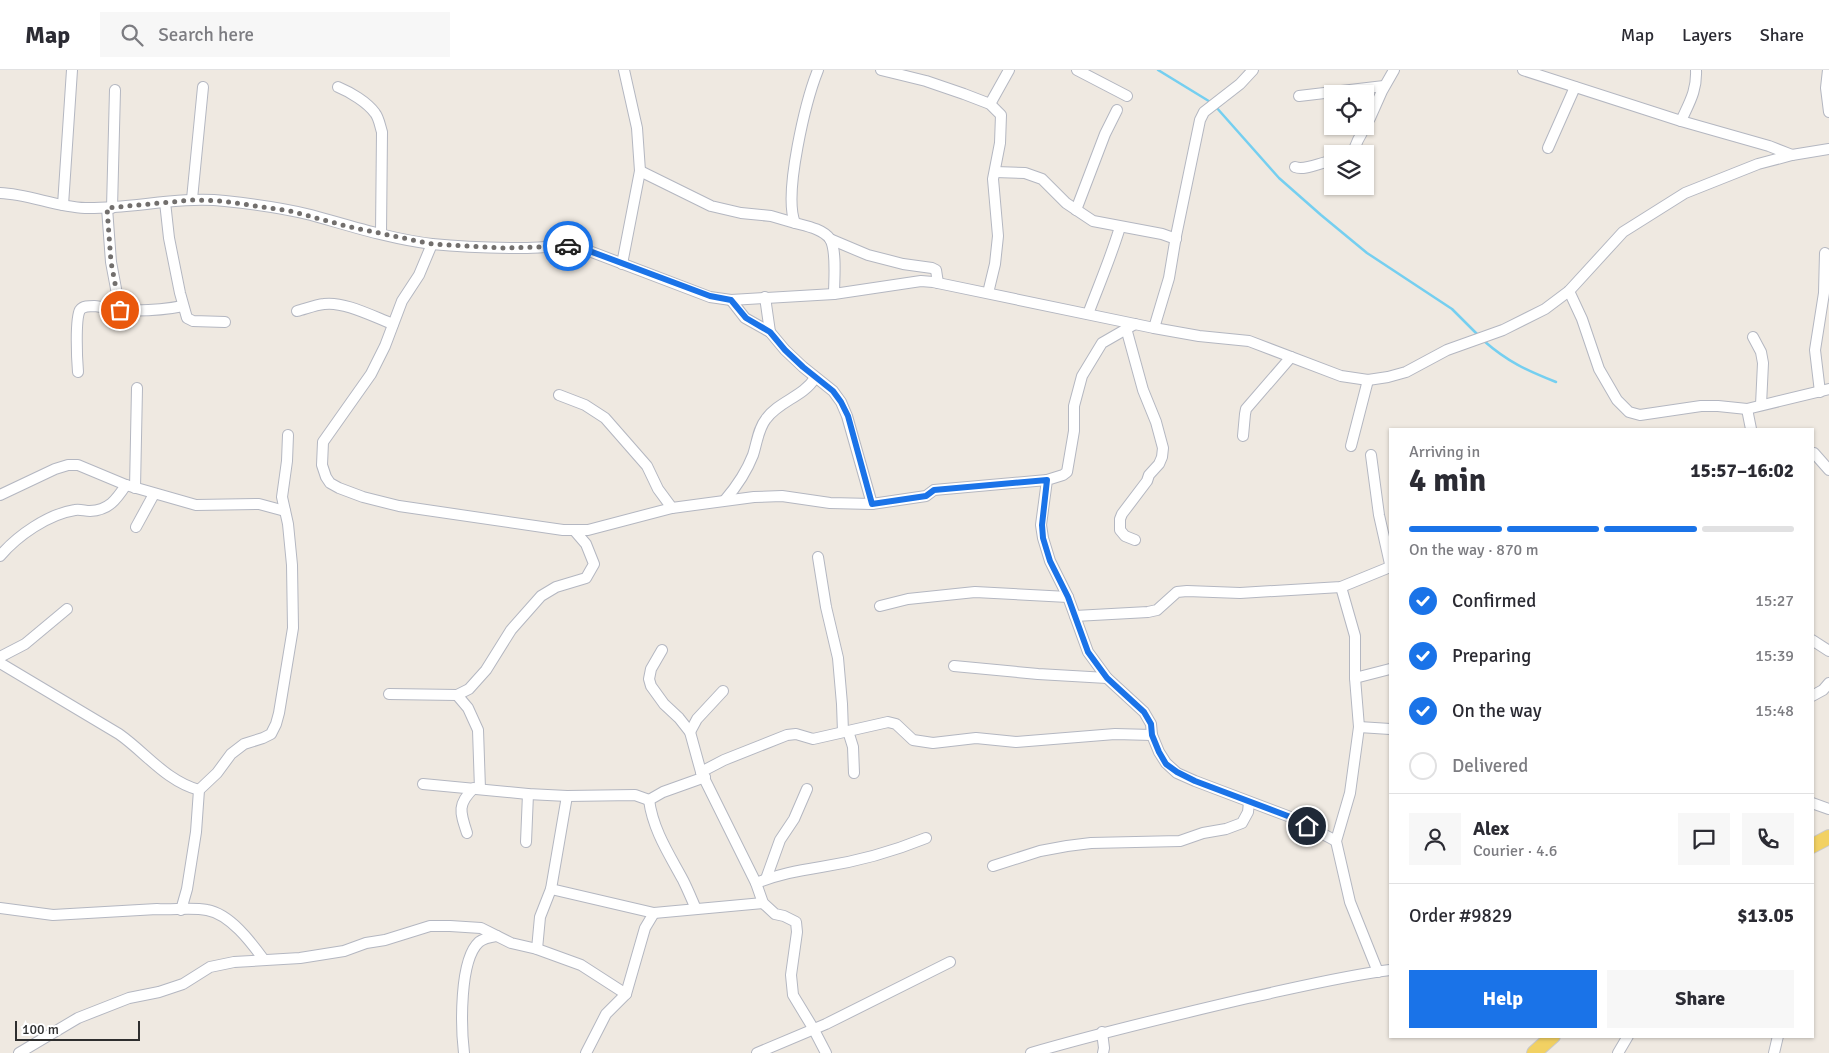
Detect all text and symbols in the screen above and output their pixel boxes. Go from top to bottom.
search box [100,12,450,57]
text: Map [25,20,70,50]
icon: search [118,21,146,49]
text: Search here [158,23,254,47]
text: Map [1621,24,1654,46]
text: Layers [1682,24,1732,46]
text: Share [1760,24,1804,46]
map controls [1324,85,1374,195]
button: locate [1324,85,1374,135]
button: layers [1324,145,1374,195]
courier [543,221,593,271]
icon: car [554,232,582,260]
pin [99,289,141,331]
icon: bag [106,296,134,324]
text: Arriving in [1409,442,1480,462]
text: 15:57–16:02 [1690,459,1794,483]
text: 4 min [1409,461,1486,500]
text: On the way · 870 m [1409,540,1539,560]
icon: check [1409,587,1437,615]
text: Confirmed [1452,589,1536,613]
text: 15:27 [1755,591,1794,611]
icon: check [1409,642,1437,670]
text: Preparing [1452,644,1531,668]
text: 15:39 [1755,646,1794,666]
icon: check [1409,697,1437,725]
text: On the way [1452,699,1542,723]
text: 15:48 [1755,701,1794,721]
text: Delivered [1452,754,1528,778]
pin [1286,805,1328,847]
icon: home [1293,812,1321,840]
button: person [1409,813,1461,865]
button: chat [1678,813,1730,865]
button: phone [1742,813,1794,865]
text: Alex [1473,817,1509,841]
text: Courier · 4.6 [1473,841,1557,861]
text: Order #9829 [1409,904,1512,928]
text: $13.05 [1737,904,1794,928]
button: Help [1409,970,1597,1028]
button: Share [1607,970,1794,1028]
scale bar [15,1018,140,1041]
text: 100 m [22,1021,59,1038]

